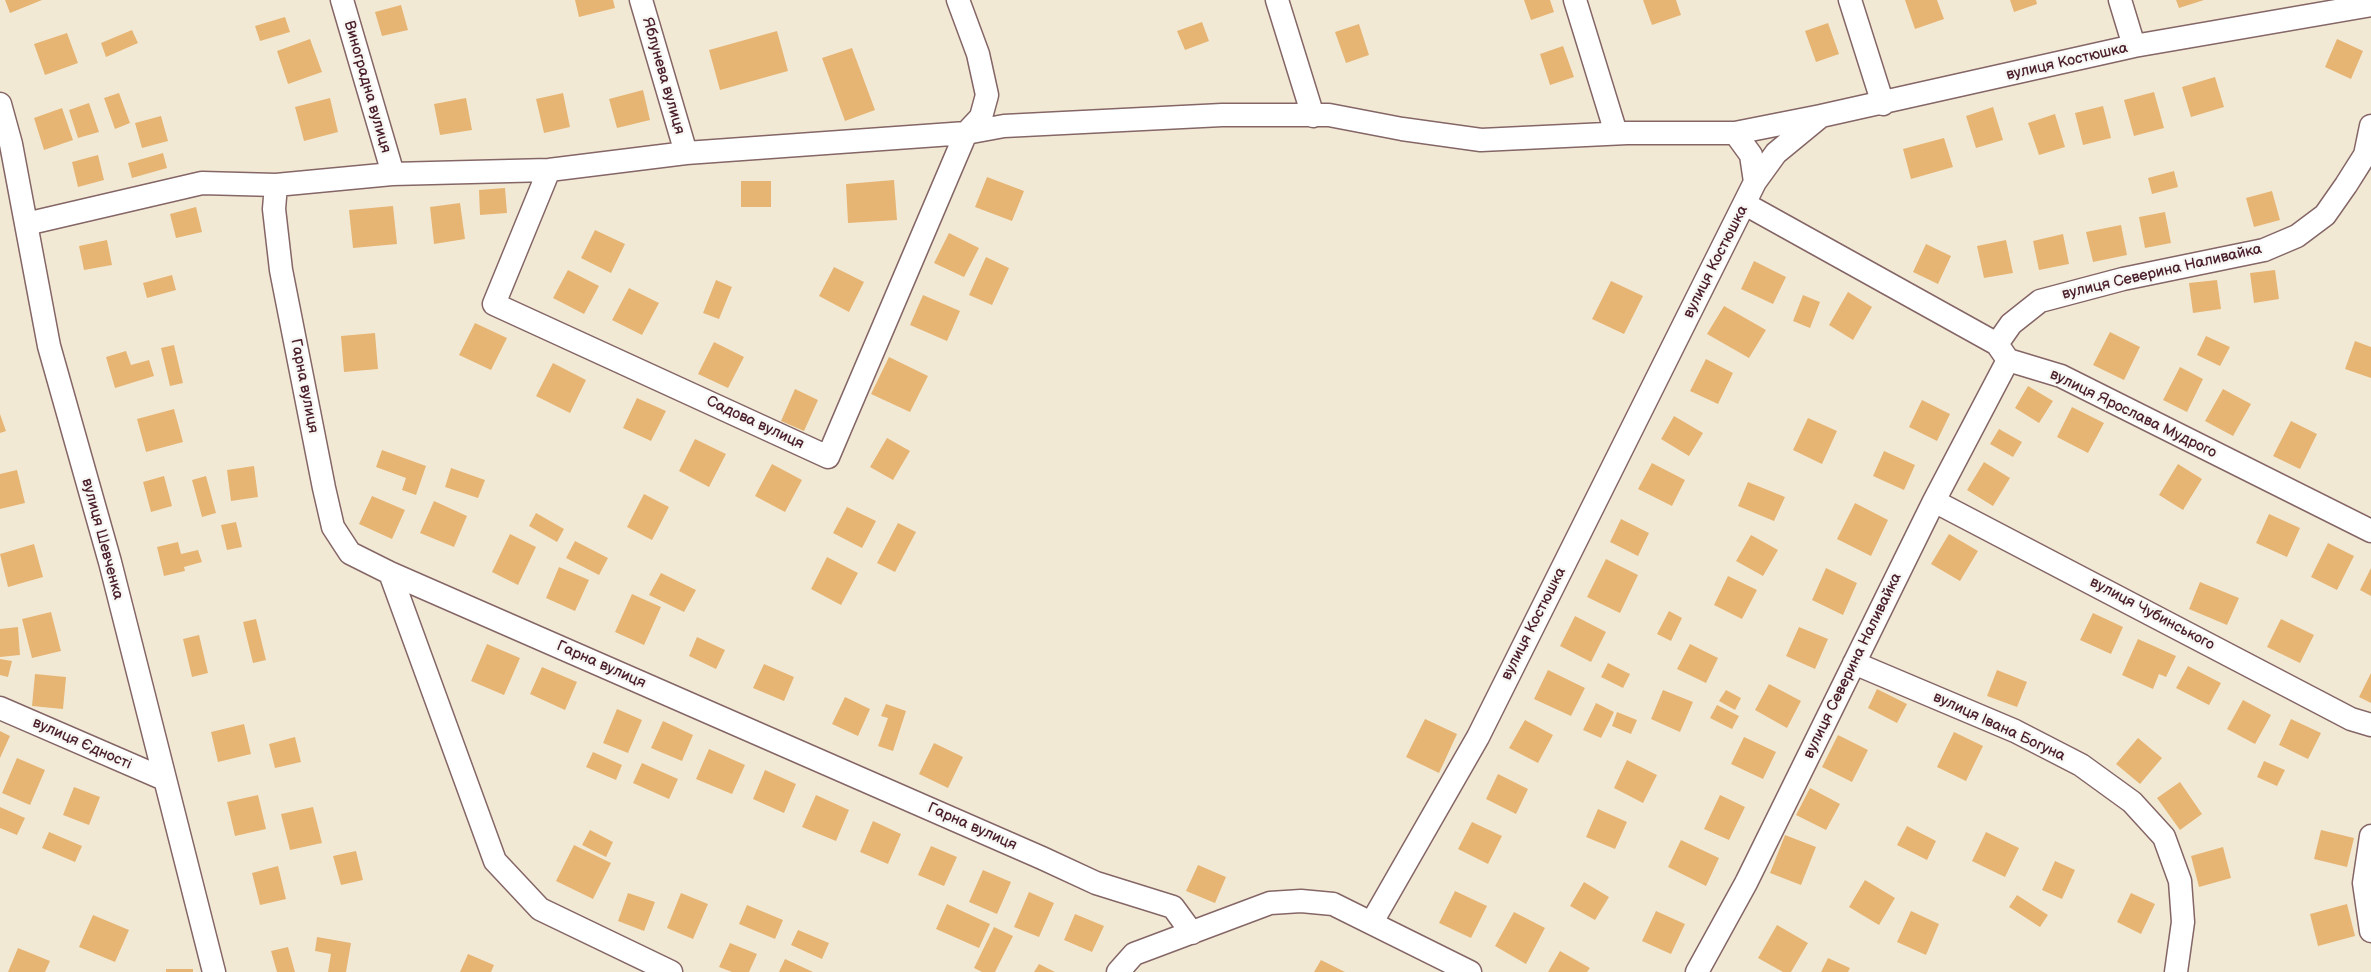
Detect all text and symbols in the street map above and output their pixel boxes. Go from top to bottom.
street label: Яблунева вулиця [638,16,688,136]
street label: Виноградна вулиця [340,19,394,155]
street label: вулиця Костюшка [2005,39,2129,85]
street label: вулиця Костюшка [1680,203,1752,321]
street label: вулиця Северина Наливайка [2060,240,2264,304]
street label: Гарна вулиця [286,337,322,435]
street label: вулиця Ярослава Мудрого [2047,366,2219,462]
street label: Садова вулиця [703,393,807,453]
street label: вулиця Шевченка [77,476,127,602]
street label: вулиця Костюшка [1498,565,1570,683]
street label: вулиця Северина Наливайка [1800,570,1906,762]
street label: вулиця Чубинського [2087,574,2217,654]
street label: Гарна вулиця [554,637,648,693]
street label: вулиця Івана Богуна [1930,689,2068,765]
street label: вулиця Єдності [30,714,134,774]
street label: Гарна вулиця [925,799,1019,855]

